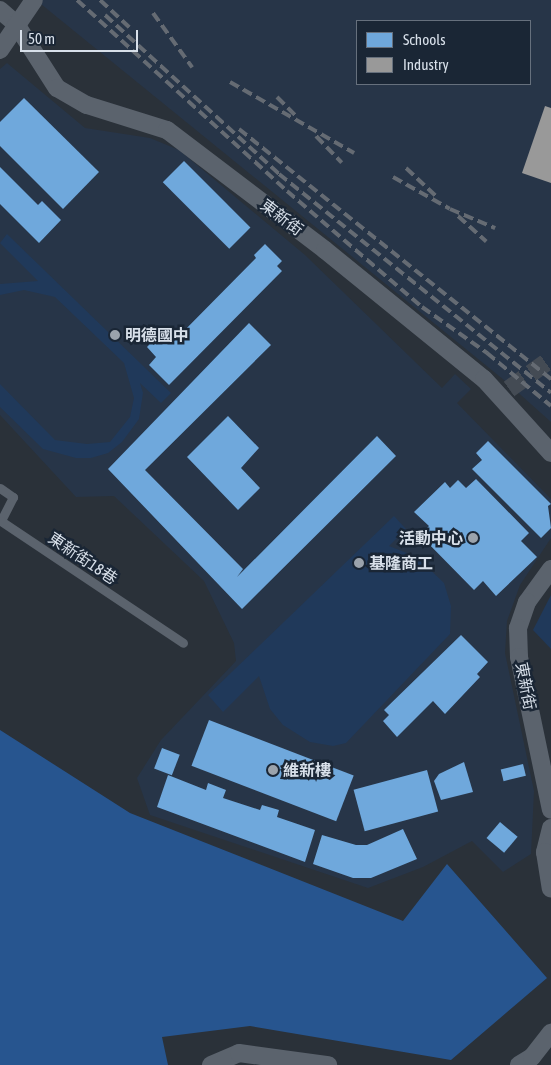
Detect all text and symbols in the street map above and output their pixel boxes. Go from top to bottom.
scale bar [22,20,140,52]
legend [356,20,531,85]
text: 50 m [28,30,55,47]
text: Schools [403,31,446,48]
text: Industry [403,56,449,73]
street label: 東新街 [257,195,307,239]
place label: 明德國中 [125,325,189,345]
marker: 明德國中 [109,329,121,341]
street label: 東新街18巷 [45,528,121,588]
place label: 活動中心 [399,528,463,548]
marker: 活動中心 [467,532,479,544]
place label: 基隆商工 [369,553,433,573]
marker: 基隆商工 [353,557,365,569]
street label: 東新街 [512,661,540,711]
place label: 維新樓 [283,760,331,780]
marker: 維新樓 [267,764,279,776]

